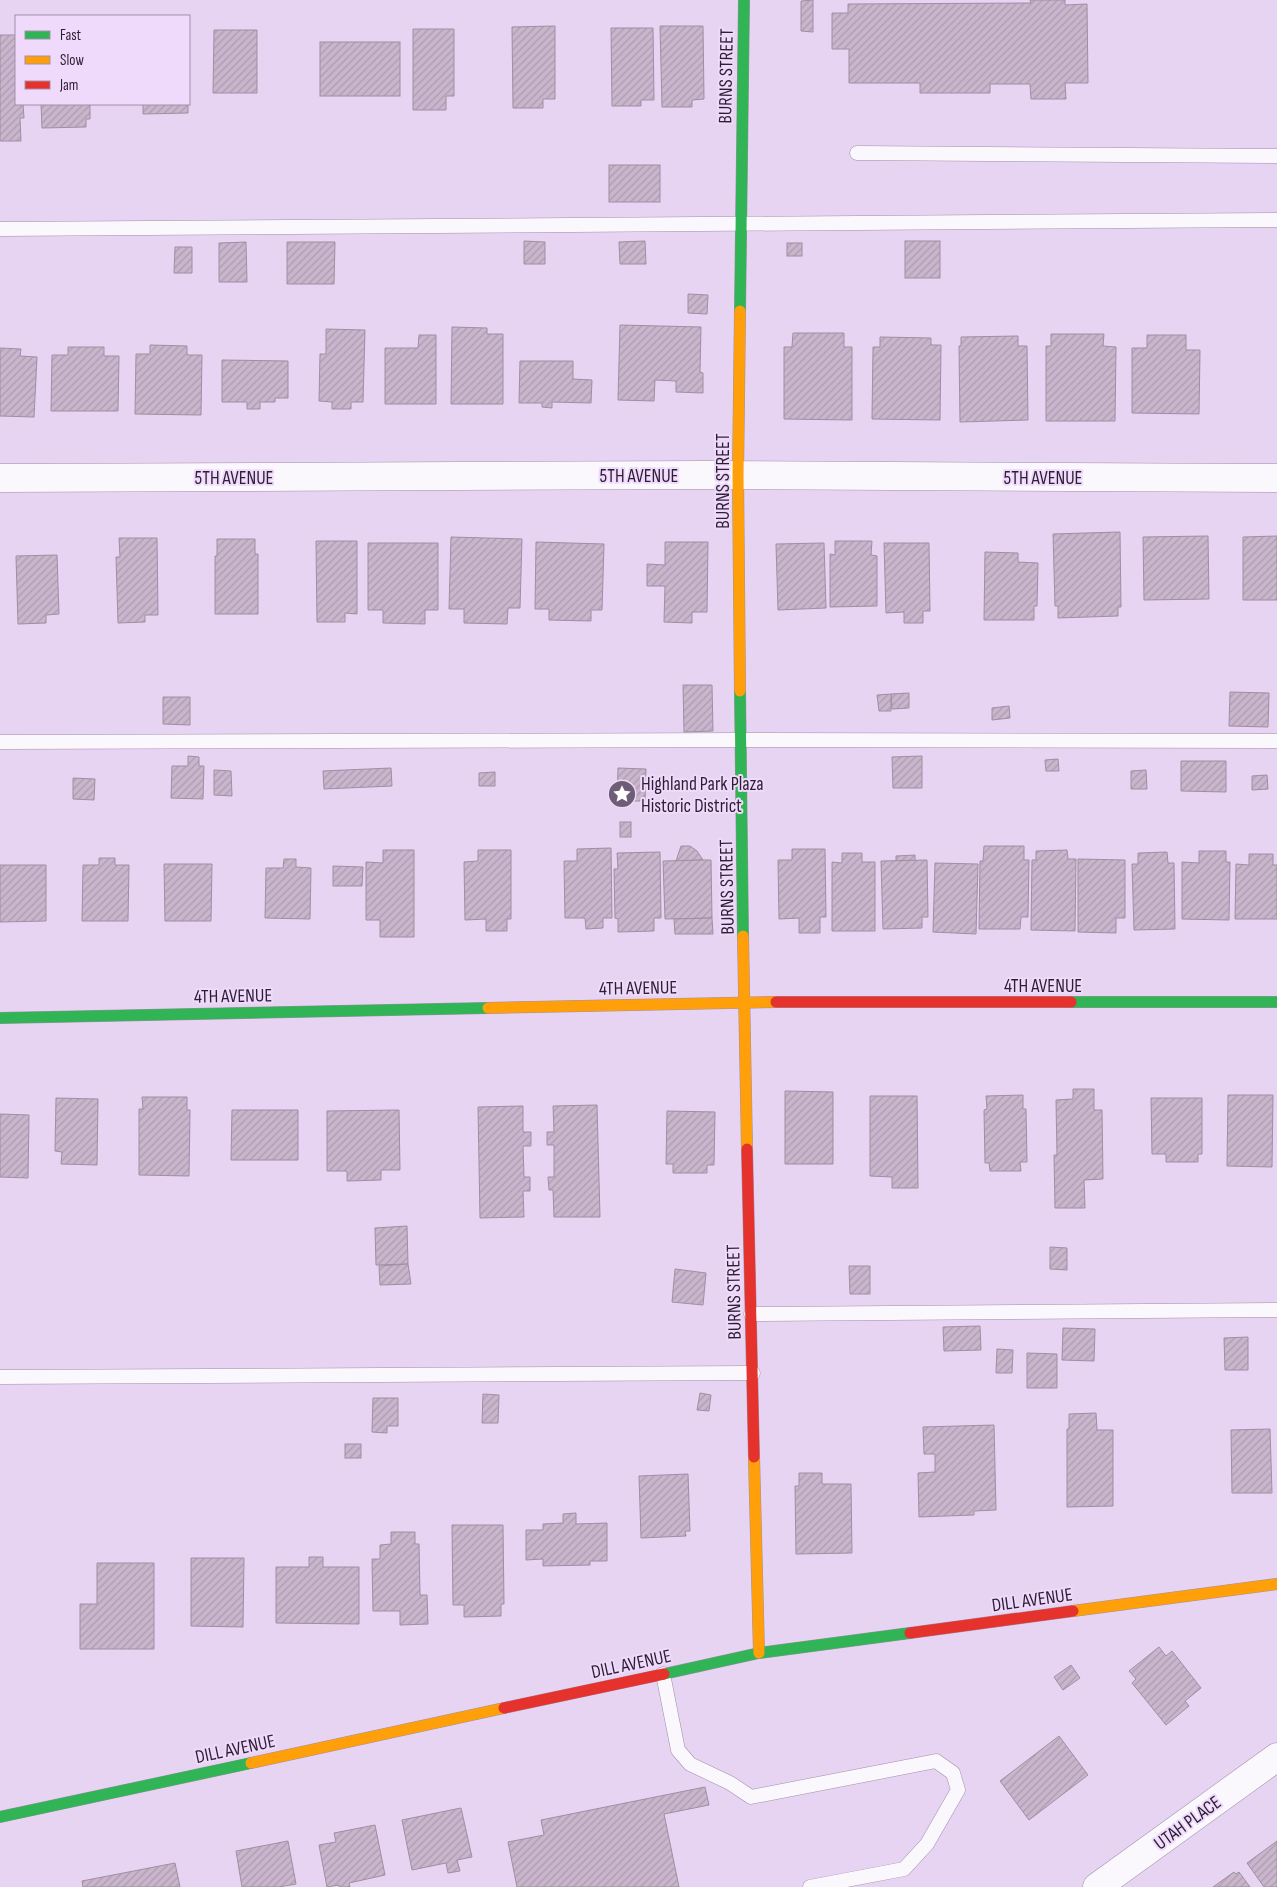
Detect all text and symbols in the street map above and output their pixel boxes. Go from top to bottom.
legend [15,15,190,105]
text: Fast [60,26,82,45]
street label: BURNS STREET [714,28,739,124]
text: Slow [60,51,84,70]
text: Jam [59,76,78,95]
street label: BURNS STREET [712,433,735,529]
street label: 5TH AVENUE [600,465,678,488]
street label: 5TH AVENUE [195,467,273,490]
street label: 5TH AVENUE [1004,467,1082,490]
place label: Highland Park Plaza Historic District [641,773,764,818]
place icon: Highland Park Plaza Historic District [607,779,637,809]
street label: BURNS STREET [715,839,740,935]
street label: 4TH AVENUE [1004,975,1082,998]
street label: 4TH AVENUE [599,976,677,1001]
street label: 4TH AVENUE [194,984,272,1009]
street label: BURNS STREET [722,1244,747,1340]
street label: DILL AVENUE [990,1583,1074,1618]
street label: DILL AVENUE [589,1645,673,1684]
street label: DILL AVENUE [193,1730,277,1769]
street label: UTAH PLACE [1150,1791,1226,1855]

